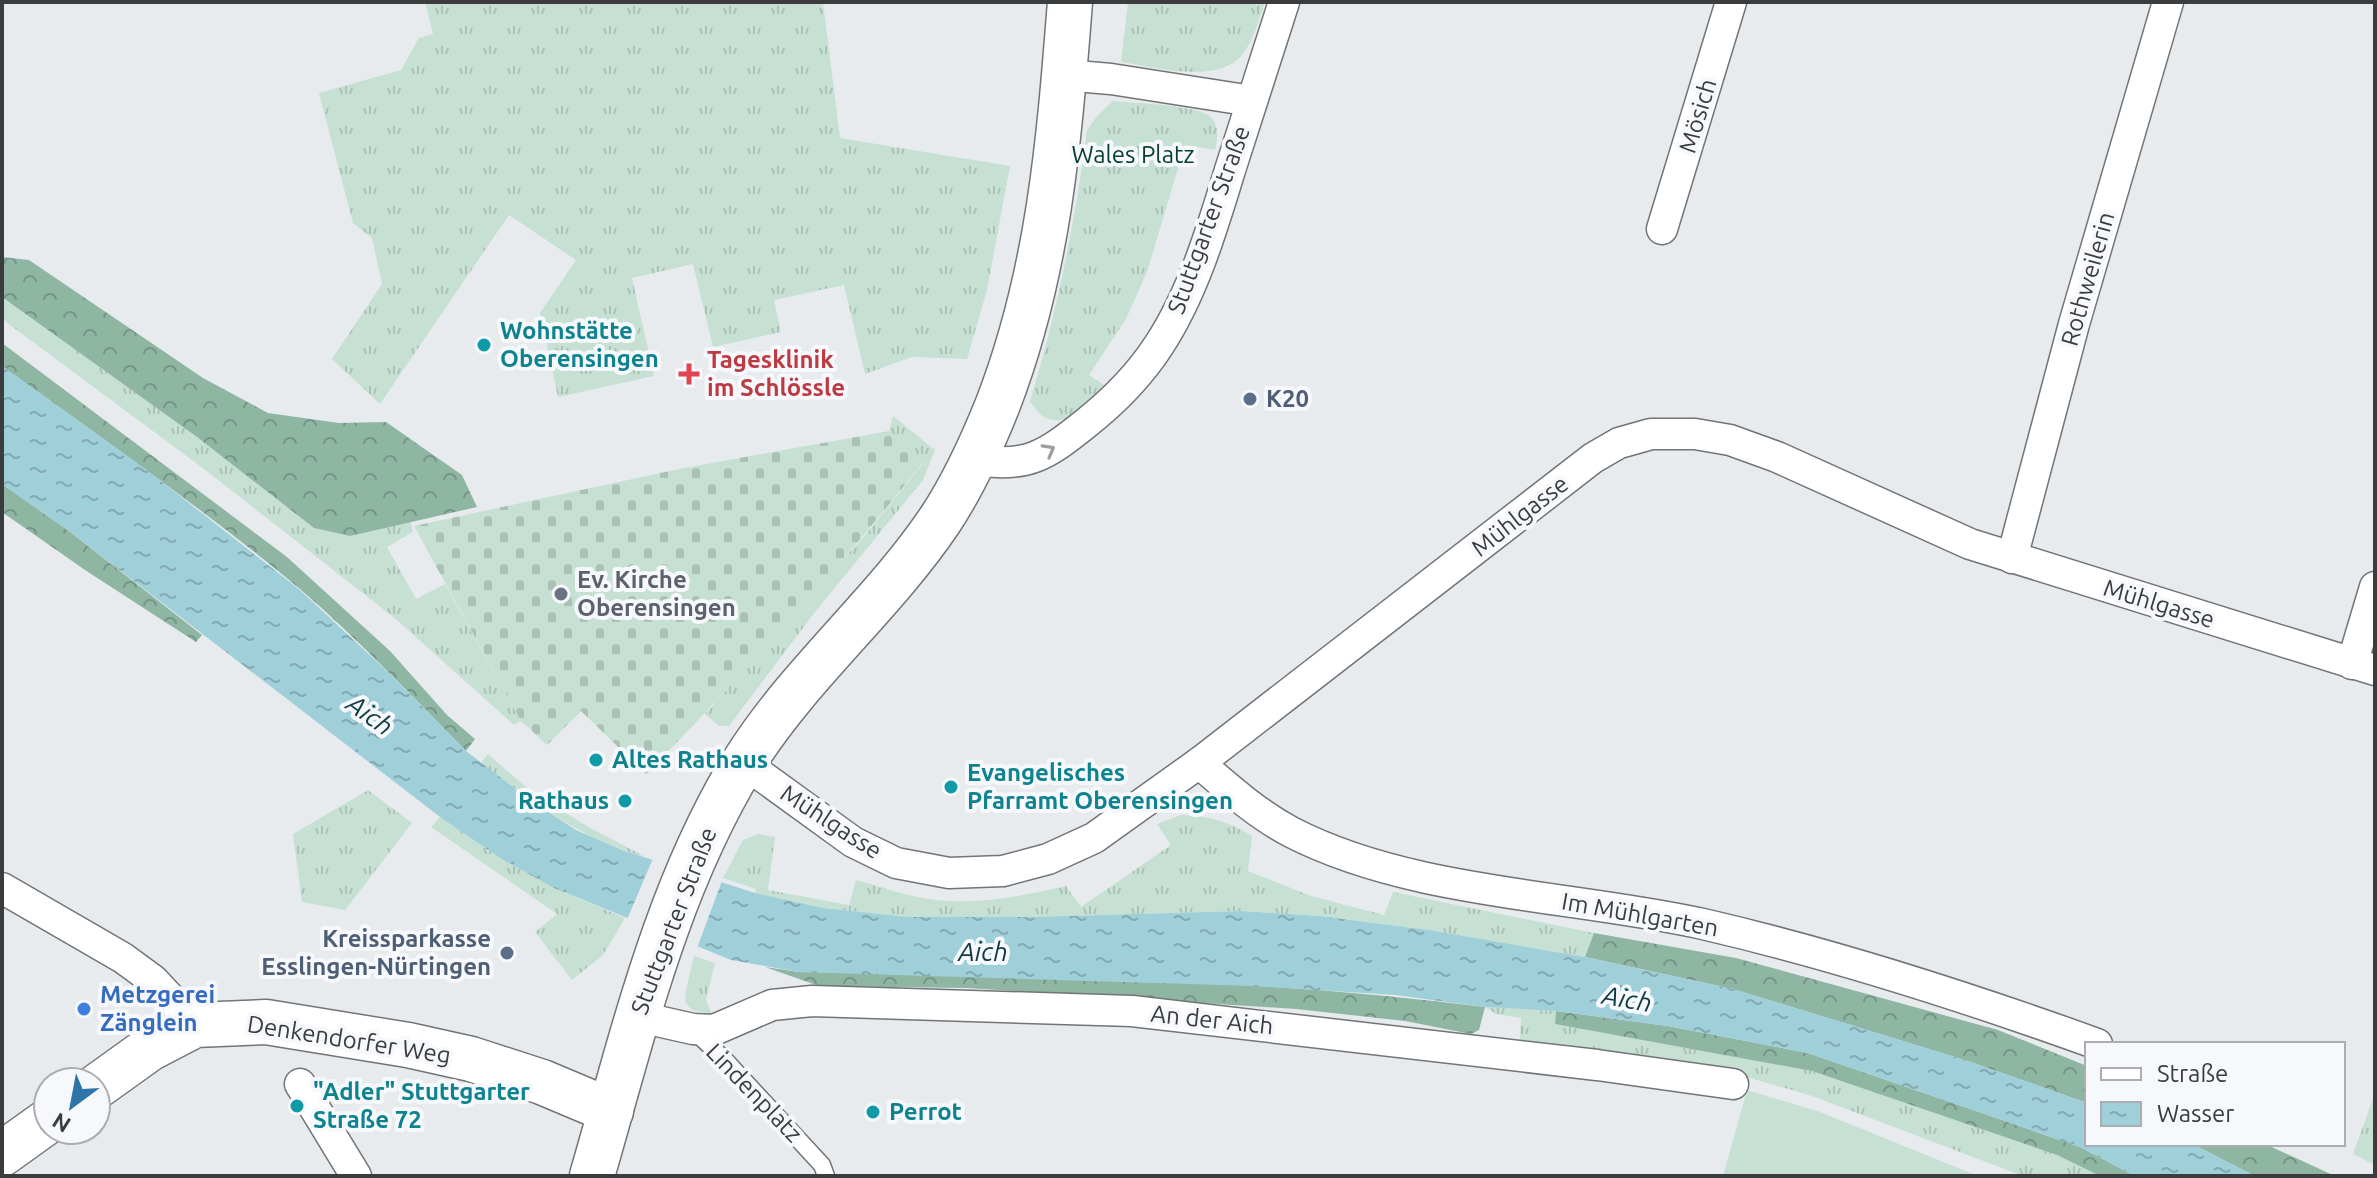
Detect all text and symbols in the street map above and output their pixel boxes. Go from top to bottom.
street label: Mösich [1673,76,1722,156]
street label: Stuttgarter Straße [1162,122,1255,318]
park label: Wales Platz [1072,141,1195,168]
street label: Rothweilerin [2056,209,2120,349]
place label: Wohnstätte Oberensingen [500,317,659,372]
marker: Wohnstätte Oberensingen [475,336,493,354]
place label: Tagesklinik im Schlössle [707,346,845,401]
marker: Tagesklinik im Schlössle [678,363,700,385]
place label: K20 [1266,385,1309,412]
marker: K20 [1241,390,1259,408]
one-way arrow [1041,444,1055,459]
street label: Mühlgasse [1466,470,1573,562]
place label: Ev. Kirche Oberensingen [577,566,736,621]
street label: Mühlgasse [2100,574,2218,633]
marker: Ev. Kirche Oberensingen [552,585,570,603]
water label: Aich [340,687,399,741]
place label: Altes Rathaus [612,746,768,773]
marker: Altes Rathaus [587,751,605,769]
place label: Evangelisches Pfarramt Oberensingen [967,759,1233,814]
marker: Evangelisches Pfarramt Oberensingen [942,778,960,796]
street label: Mühlgasse [776,779,887,864]
place label: Rathaus [518,787,609,814]
marker: Rathaus [616,792,634,810]
street label: Stuttgarter Straße [625,824,722,1018]
street label: Im Mühlgarten [1560,887,1720,942]
place label: Kreissparkasse Esslingen-Nürtingen [261,925,491,980]
water label: Aich [956,937,1008,966]
marker: Kreissparkasse Esslingen-Nürtingen [498,944,516,962]
water label: Aich [1598,980,1654,1017]
place label: Metzgerei Zänglein [100,981,215,1036]
marker: Metzgerei Zänglein [75,1000,93,1018]
street label: An der Aich [1149,1000,1275,1039]
street label: Denkendorfer Weg [245,1010,453,1069]
street label: Lindenplatz [701,1038,808,1147]
legend [2085,1042,2345,1146]
text: Straße [2157,1060,2228,1087]
north arrow [32,1066,112,1146]
place label: "Adler" Stuttgarter Straße 72 [313,1078,530,1133]
marker: "Adler" Stuttgarter Straße 72 [288,1097,306,1115]
place label: Perrot [889,1098,962,1125]
text: Wasser [2157,1100,2234,1127]
marker: Perrot [864,1103,882,1121]
text: N [48,1108,75,1138]

